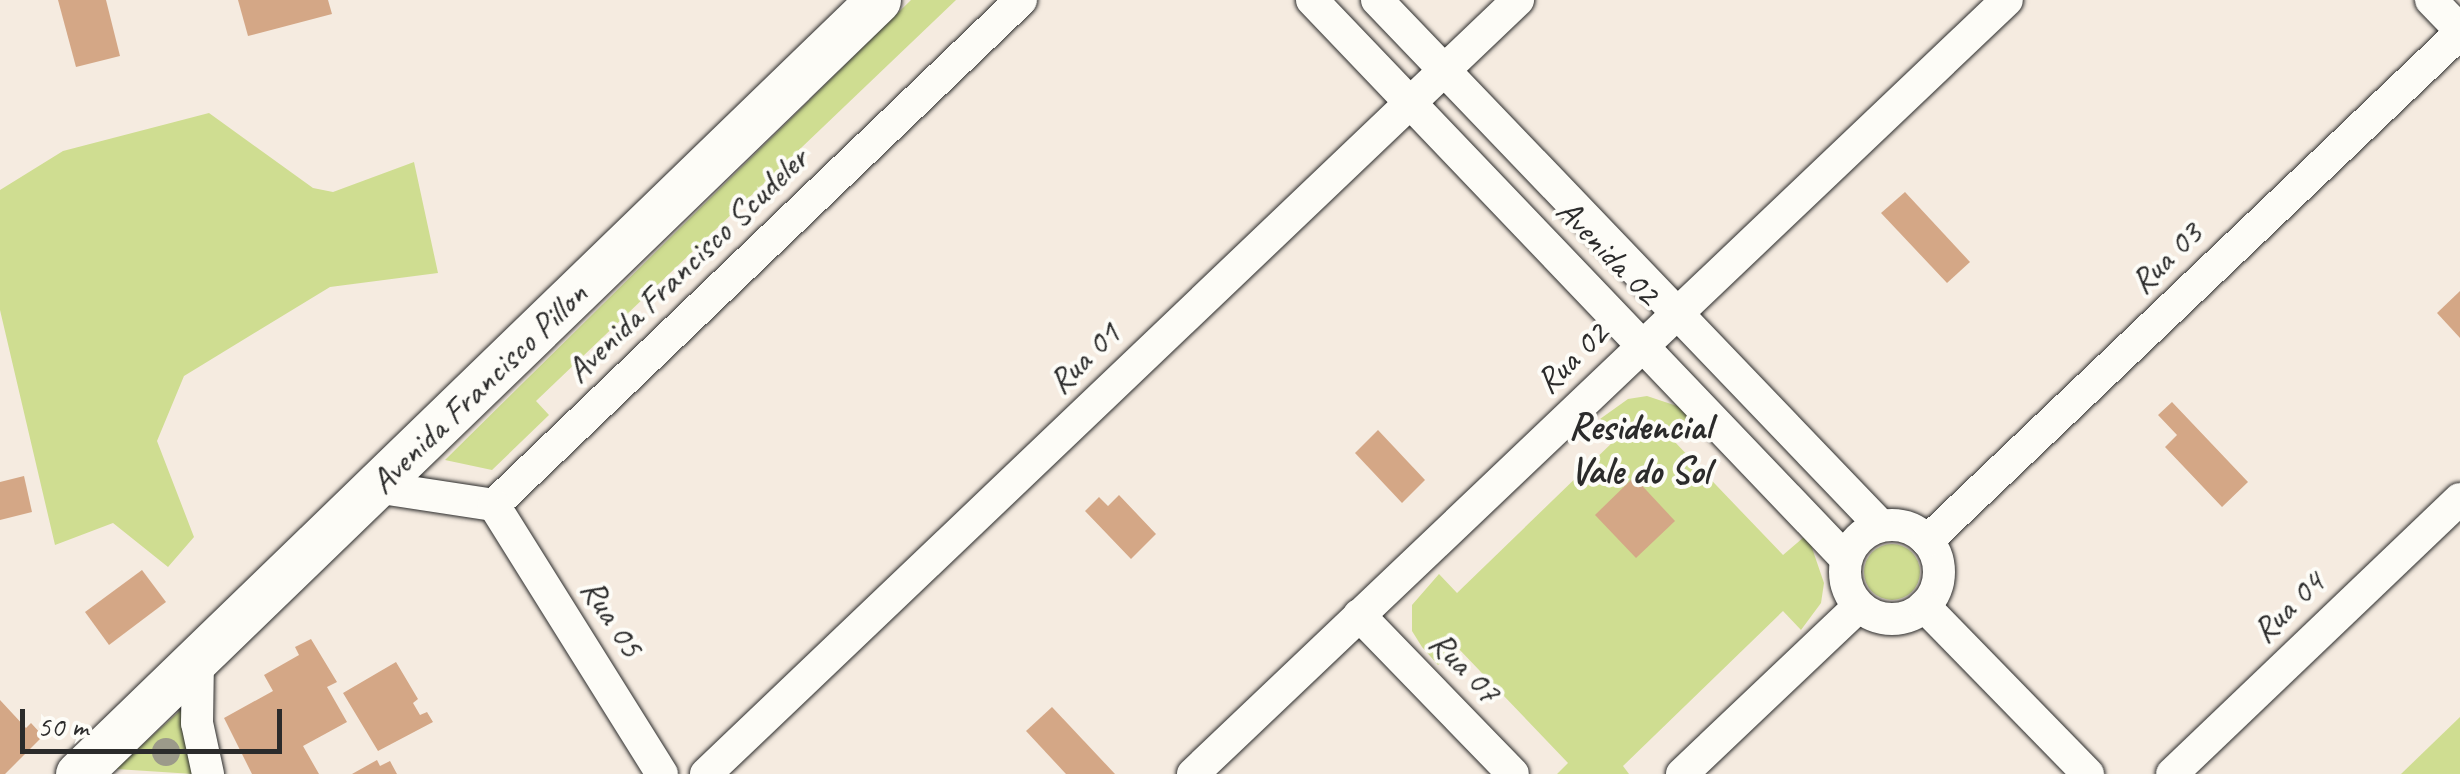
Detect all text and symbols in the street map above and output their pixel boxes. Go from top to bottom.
street label: Avenida Francisco Scudeler [557,139,817,391]
street label: Avenida 02 [1547,190,1669,314]
street label: Rua 03 [2121,213,2211,303]
street label: Avenida Francisco Pillon [362,274,596,502]
street label: Rua 01 [1039,313,1129,403]
street label: Rua 02 [1527,313,1617,403]
district label: Residencial Vale do Sol [1569,404,1711,494]
street label: Rua 04 [2243,562,2333,652]
street label: Rua 05 [572,571,652,665]
street label: Rua 07 [1420,622,1510,712]
scale bar [25,689,288,751]
text: 50 m [37,707,88,745]

